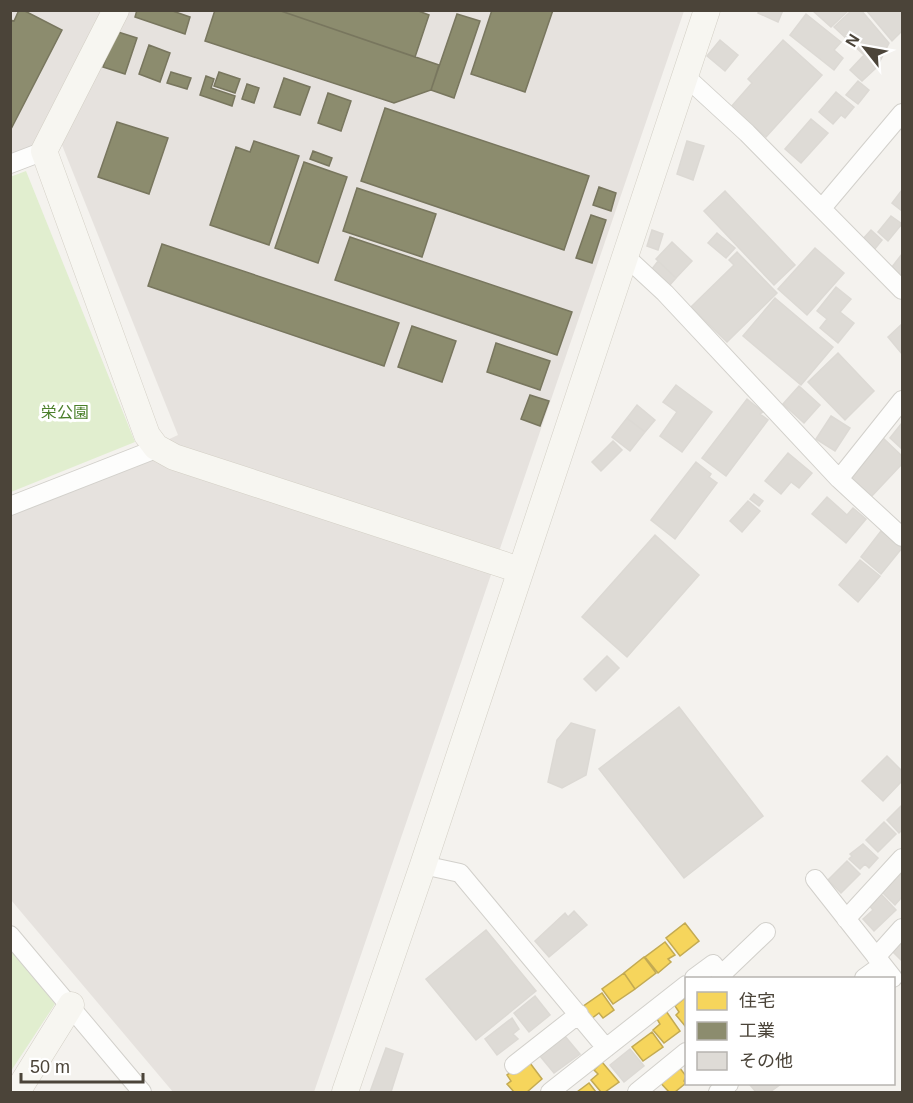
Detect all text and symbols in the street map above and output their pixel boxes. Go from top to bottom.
north arrow [835,18,895,78]
text: N [842,31,863,50]
park label: 栄公園 [41,404,89,421]
legend [685,977,895,1085]
text: 住宅 [739,991,775,1011]
text: 工業 [739,1021,775,1041]
scale bar [21,1046,142,1084]
text: その他 [739,1051,793,1071]
text: 50 m [30,1057,70,1077]

